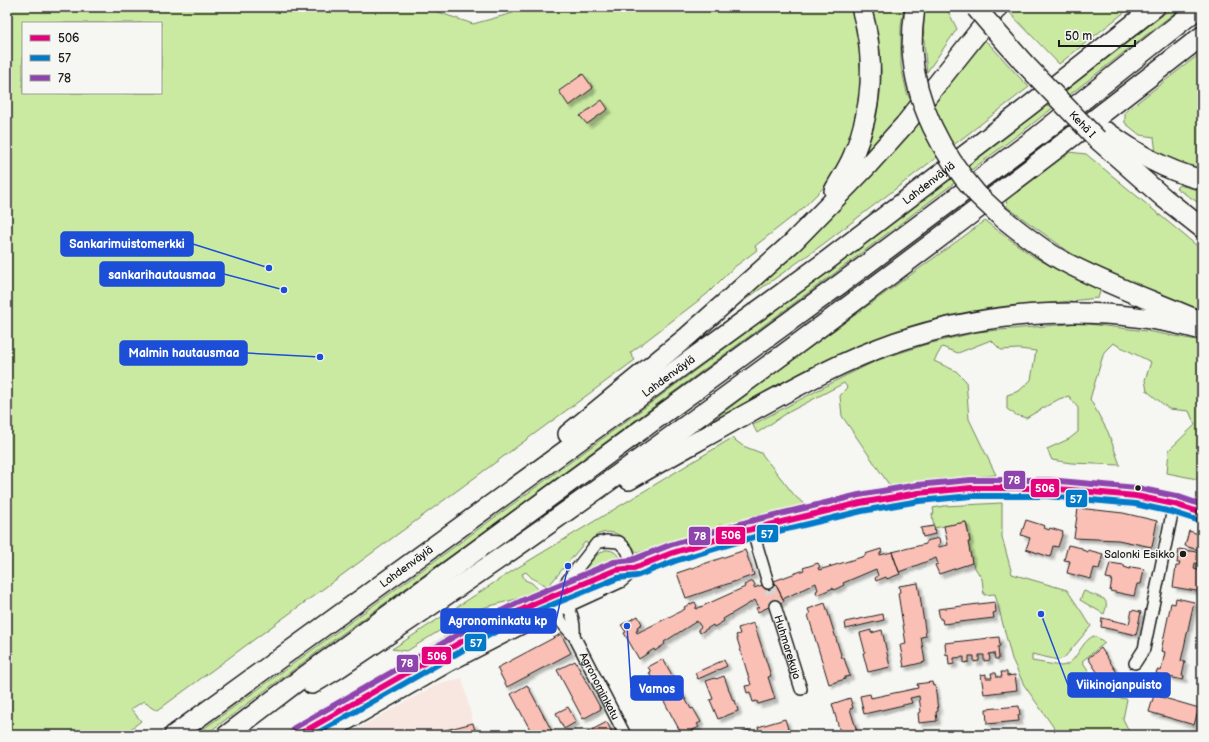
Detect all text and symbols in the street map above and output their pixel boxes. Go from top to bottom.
legend [22,22,162,94]
scale bar [1059,22,1135,48]
text: 50 m [1065,29,1092,44]
text: 506 [58,31,79,46]
text: 57 [58,51,71,66]
text: 78 [58,71,71,86]
street label: Kehä I [1066,108,1098,141]
street label: Lahdenväylä [900,159,958,207]
callout: Sankarimuistomerkki [61,232,193,256]
text: Sankarimuistomerkki [69,237,185,252]
callout: sankarihautausmaa [100,262,224,286]
text: sankarihautausmaa [108,268,216,283]
callout: Malmin hautausmaa [120,341,247,365]
text: Malmin hautausmaa [129,346,240,361]
street label: Lahdenväylä [640,353,698,400]
line badge: 78 [1003,470,1026,490]
text: 78 [1008,474,1021,487]
line badge: 506 [1030,478,1060,498]
text: 506 [1035,482,1055,495]
unlabelled marker [1133,483,1143,493]
line badge: 57 [1065,489,1088,508]
text: 57 [1070,493,1082,506]
line badge: 57 [756,524,779,543]
line badge: 78 [688,526,711,546]
line badge: 506 [715,526,746,545]
text: 57 [761,528,773,541]
text: 506 [721,529,741,542]
text: 78 [694,530,707,543]
street label: Lahdenväylä [377,543,436,590]
place label: Salonki Esikko [1104,548,1175,561]
marker: Salonki Esikko [1178,549,1188,559]
callout: Agronominkatu kp [441,609,556,633]
text: Agronominkatu kp [448,614,548,629]
street label: Huhmarekuja [771,614,803,681]
line badge: 57 [464,633,487,652]
text: 57 [470,637,482,650]
line badge: 506 [421,646,452,665]
text: 506 [427,650,447,663]
street label: Agronominkatu [577,650,622,722]
line badge: 78 [396,654,419,673]
text: 78 [401,657,414,670]
callout: Viikinojanpuisto [1068,673,1170,697]
callout: Vamos [631,676,683,700]
text: Viikinojanpuisto [1076,678,1162,693]
text: Vamos [639,682,675,697]

